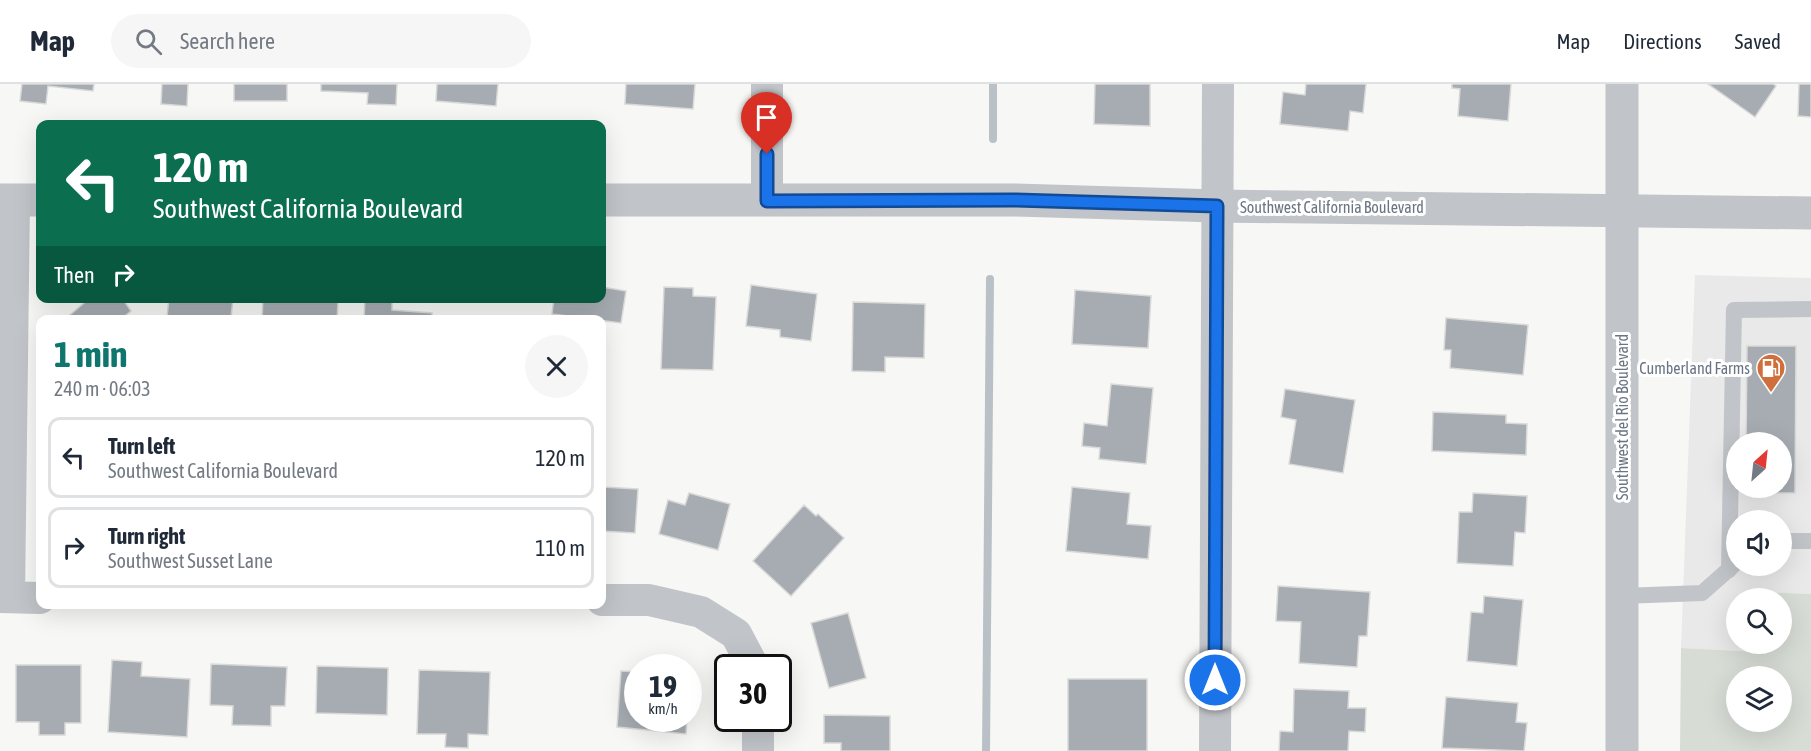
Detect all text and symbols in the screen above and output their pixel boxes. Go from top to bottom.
search box [111,14,531,68]
text: Map [30,25,75,57]
icon: search [132,25,165,58]
text: Search here [180,28,275,54]
text: Map [1556,29,1590,53]
text: Directions [1623,29,1702,53]
text: Saved [1735,29,1781,53]
pin [741,92,792,154]
icon: arrive [750,101,783,134]
text: 120 m [153,143,248,191]
icon: left [54,144,132,222]
text: Southwest California Boulevard [153,193,463,224]
street label: Southwest California Boulevard [1240,198,1424,216]
icon: right [107,258,140,291]
text: Then [54,262,95,288]
text: 1 min [54,333,128,375]
street label: Southwest del Rio Boulevard [1613,334,1631,500]
button: close [525,335,588,398]
fuel station icon: Cumberland Farms [1755,352,1787,394]
place label: Cumberland Farms [1639,359,1750,377]
text: 240 m · 06:03 [54,377,151,400]
north arrow [1726,432,1792,498]
map controls [1726,432,1792,732]
text: Turn left [108,433,175,459]
icon: left [57,441,90,474]
text: 120 m [535,445,585,471]
text: Southwest California Boulevard [108,459,338,482]
button: sound [1726,510,1792,576]
text: Turn right [108,523,185,549]
icon: right [57,531,90,564]
text: 110 m [535,535,585,561]
text: Southwest Susset Lane [108,549,273,572]
button: search [1726,588,1792,654]
position arrow [1183,648,1247,712]
speed limit sign: 30 [714,654,792,732]
button: layers [1726,666,1792,732]
text: 19 [649,669,677,703]
text: km/h [648,700,678,717]

